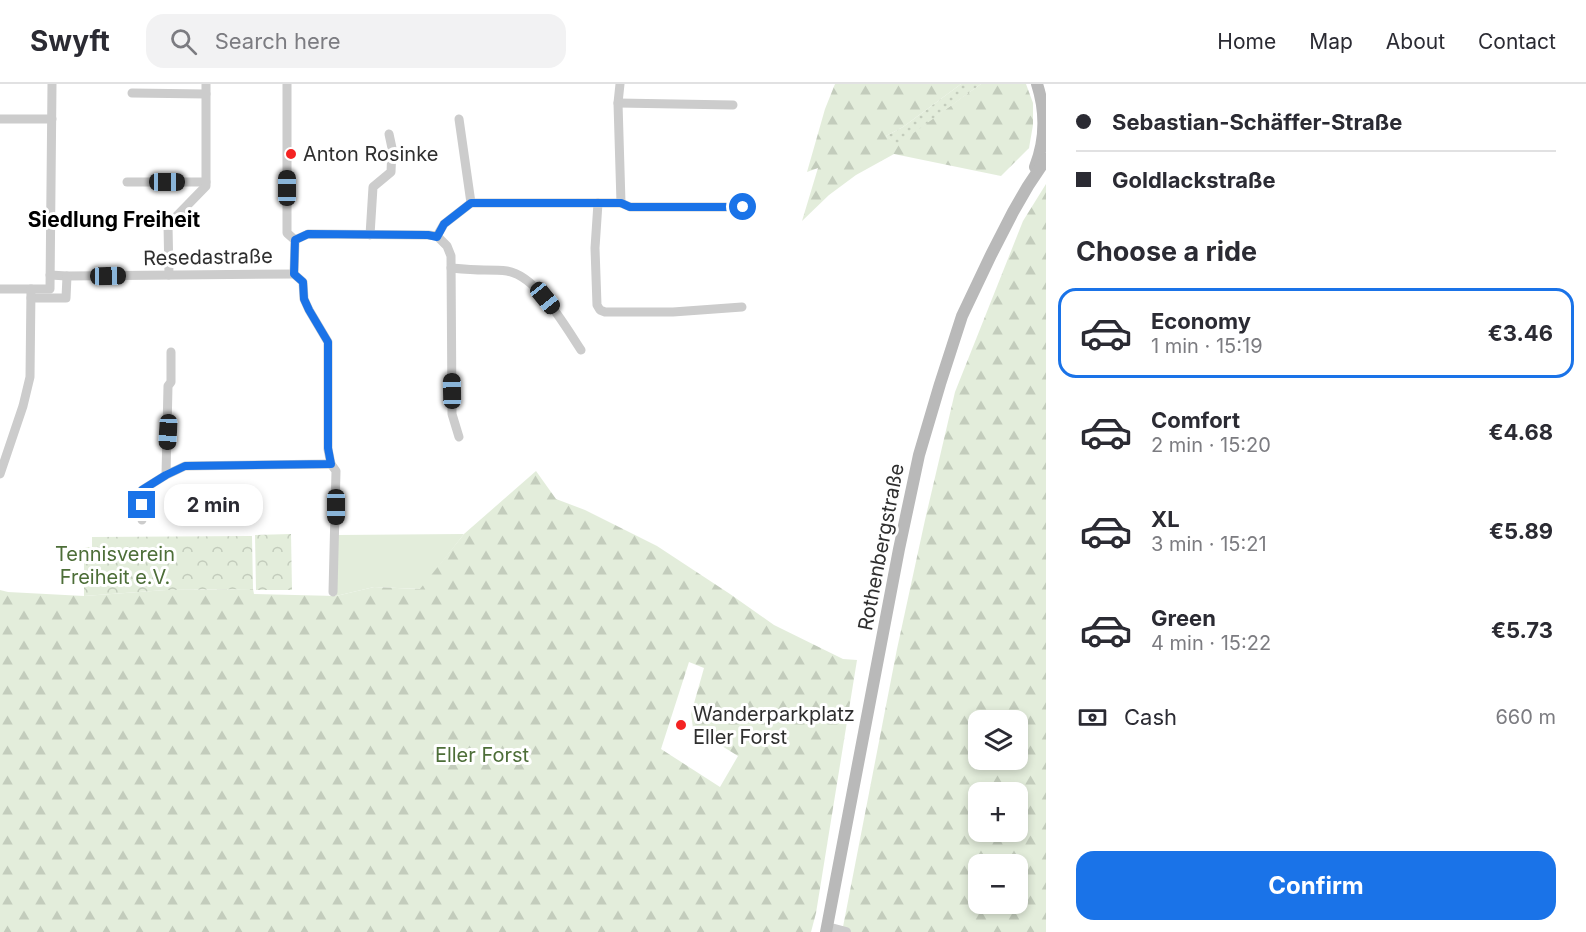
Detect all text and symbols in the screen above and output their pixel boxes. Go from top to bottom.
search box [146,14,566,68]
text: Swyft [30,24,110,58]
icon: search [167,25,200,58]
text: Search here [215,28,340,54]
text: Home [1217,29,1276,54]
text: Map [1309,29,1353,54]
text: About [1386,29,1445,54]
text: Contact [1478,29,1556,54]
text: Sebastian-Schäffer-Straße [1112,109,1402,135]
place label: Anton Rosinke [303,142,438,166]
marker: Anton Rosinke [284,147,298,161]
text: Goldlackstraße [1112,167,1276,193]
car [278,170,296,206]
car [149,173,185,191]
route start [729,193,756,220]
district label: Siedlung Freiheit [28,207,201,232]
text: Choose a ride [1076,235,1257,268]
street label: Resedastraße [143,244,273,270]
car [90,267,126,285]
car [527,278,563,318]
icon: car [1079,306,1133,360]
text: Economy [1151,308,1251,334]
text: €3.46 [1488,320,1553,346]
text: 1 min · 15:19 [1151,334,1263,358]
car [443,373,461,409]
icon: car [1079,405,1133,459]
text: Comfort [1151,407,1240,433]
car [158,414,178,450]
text: €4.68 [1488,419,1553,445]
text: 2 min · 15:20 [1151,433,1271,457]
street label: Rothenbergstraße [853,461,909,633]
callout: 2 min [163,484,262,526]
car [327,489,345,525]
route end [128,491,155,518]
text: 2 min [187,493,240,517]
icon: car [1079,504,1133,558]
text: XL [1151,506,1180,532]
text: €5.89 [1489,518,1553,544]
text: 3 min · 15:21 [1151,532,1267,556]
park label: Tennisverein Freiheit e.V. [55,542,175,589]
icon: car [1079,603,1133,657]
text: Green [1151,605,1216,631]
text: €5.73 [1491,617,1553,643]
text: 4 min · 15:22 [1151,631,1271,655]
icon: cash [1076,701,1109,734]
place label: Wanderparkplatz Eller Forst [693,702,855,749]
text: Cash [1124,704,1177,730]
text: 660 m [1495,705,1556,729]
map controls [968,710,1028,914]
button: layers [968,710,1028,770]
marker: Wanderparkplatz Eller Forst [674,718,688,732]
park label: Eller Forst [435,743,530,767]
button: + [968,782,1028,842]
button: Confirm [1076,851,1556,920]
button: − [968,854,1028,914]

